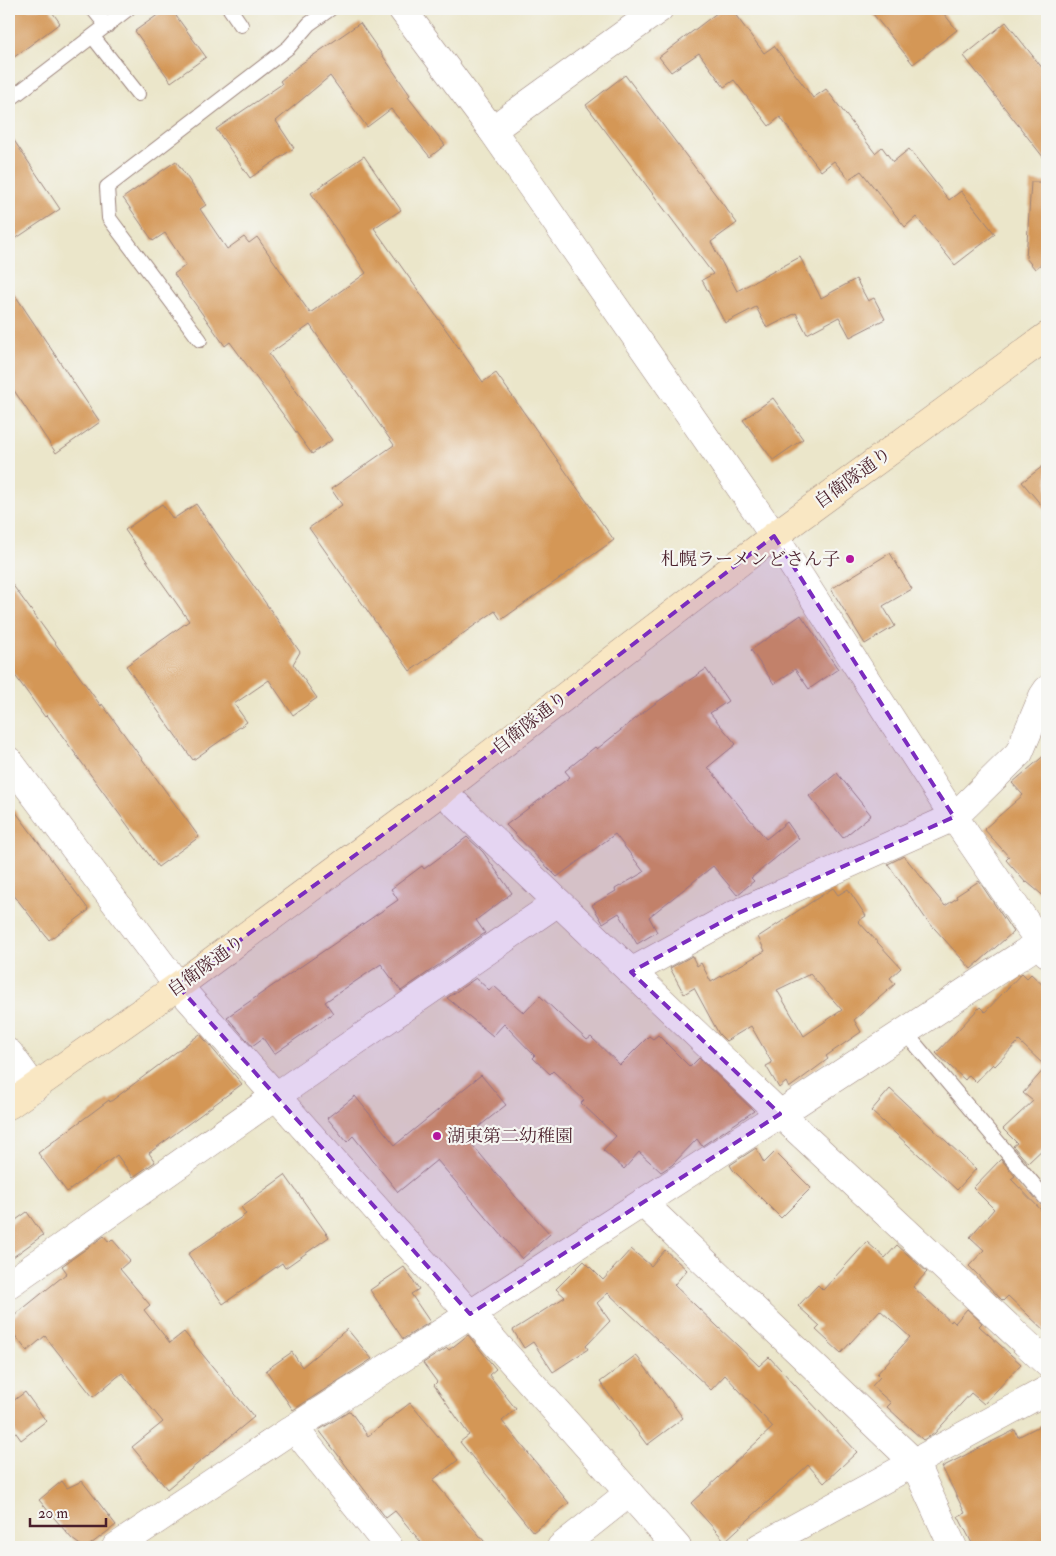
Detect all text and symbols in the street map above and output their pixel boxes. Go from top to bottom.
street label: 自衛隊通り [810,442,896,514]
place label: 札幌ラーメンどさん子 [661,548,840,571]
marker: 札幌ラーメンどさん子 [844,553,856,565]
street label: 自衛隊通り [487,686,573,760]
street label: 自衛隊通り [163,930,249,1002]
place label: 湖東第二幼稚園 [447,1125,573,1148]
marker: 湖東第二幼稚園 [431,1130,443,1142]
scale bar [30,1496,106,1528]
text: 20 m [38,1504,68,1523]

